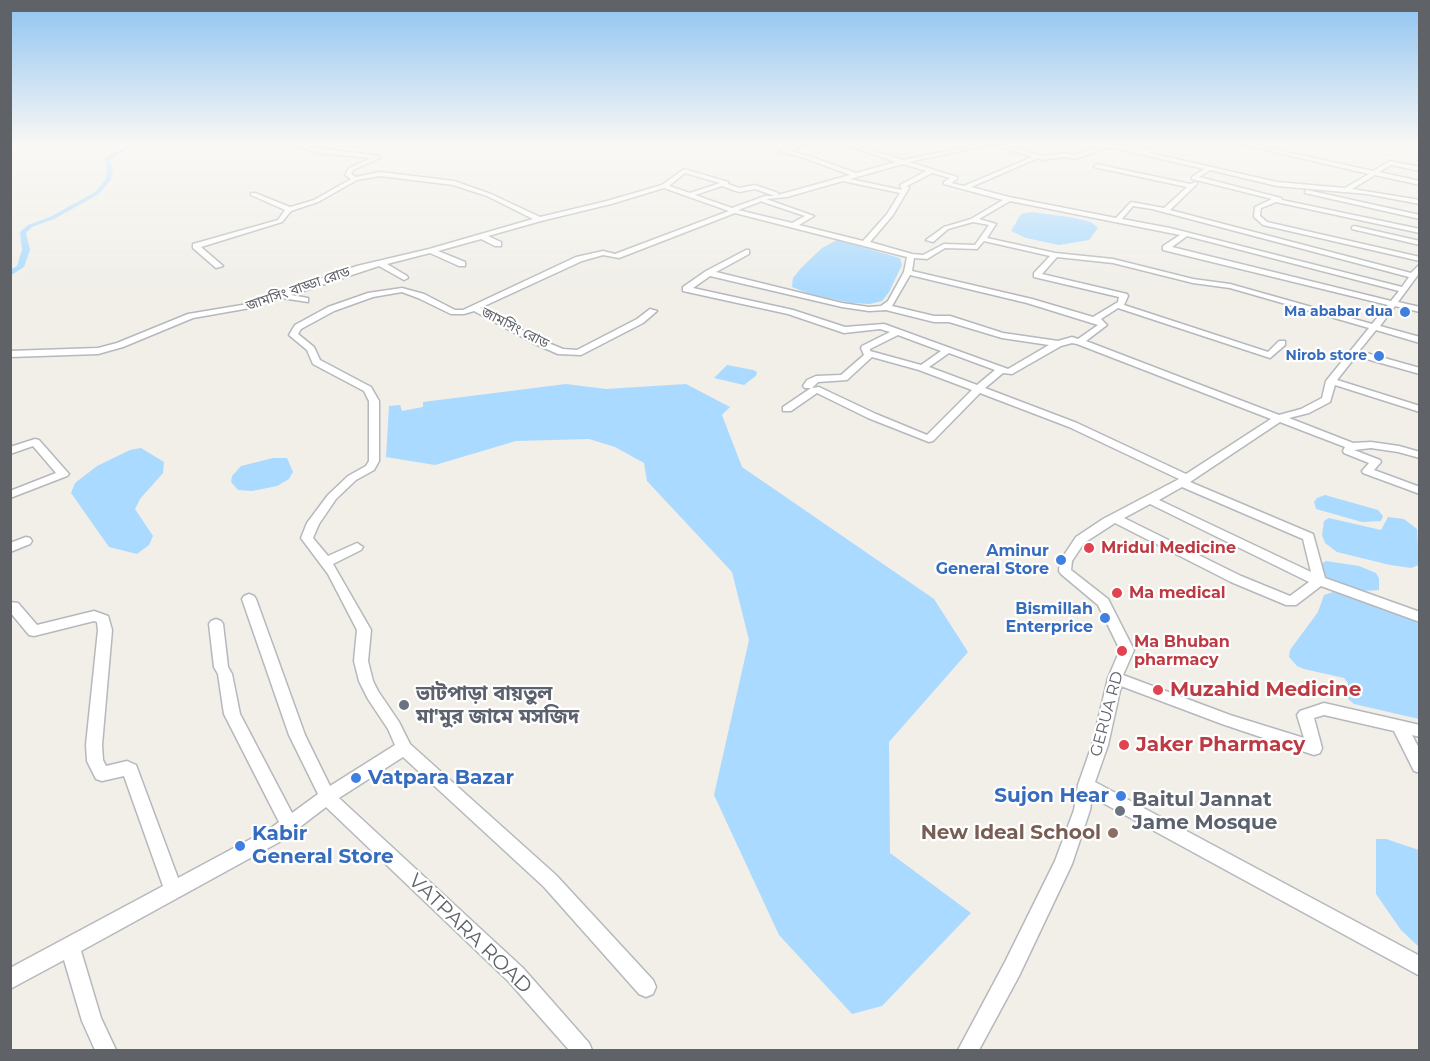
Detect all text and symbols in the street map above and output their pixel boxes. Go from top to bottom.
street label: জামসিং বাড্ডা রোড [244,263,352,315]
street label: জামসিং রোড [478,304,552,352]
place label: Ma ababar dua [1284,304,1393,320]
marker: Ma ababar dua [1398,305,1412,319]
place label: Nirob store [1286,348,1367,364]
marker: Nirob store [1372,349,1386,363]
place label: Mridul Medicine [1101,538,1236,558]
place label: Aminur General Store [936,541,1049,579]
marker: Mridul Medicine [1082,541,1096,555]
marker: Aminur General Store [1054,553,1068,567]
place label: Ma medical [1129,583,1226,603]
marker: Ma medical [1110,586,1124,600]
place label: Bismillah Enterprice [1005,599,1093,637]
marker: Bismillah Enterprice [1098,611,1112,625]
place label: Ma Bhuban pharmacy [1134,632,1230,670]
marker: Ma Bhuban pharmacy [1115,644,1129,658]
street label: GERUA RD [1086,669,1128,759]
place label: Muzahid Medicine [1170,678,1361,702]
place label: ভাটপাড়া বায়তুল মা'মুর জামে মসজিদ [416,682,579,729]
marker: Muzahid Medicine [1151,683,1165,697]
marker: ভাটপাড়া বায়তুল মা'মুর জামে মসজিদ [397,698,411,712]
place label: Jaker Pharmacy [1136,733,1305,757]
marker: Jaker Pharmacy [1117,738,1131,752]
place label: Vatpara Bazar [368,766,514,790]
marker: Vatpara Bazar [349,771,363,785]
place label: Sujon Hear [994,784,1109,808]
place label: Baitul Jannat Jame Mosque [1132,788,1277,835]
marker: Sujon Hear [1114,789,1128,803]
marker: Baitul Jannat Jame Mosque [1113,804,1127,818]
place label: New Ideal School [921,821,1101,845]
place label: Kabir General Store [252,822,394,869]
marker: New Ideal School [1106,826,1120,840]
marker: Kabir General Store [233,839,247,853]
street label: VATPARA ROAD [403,869,537,999]

